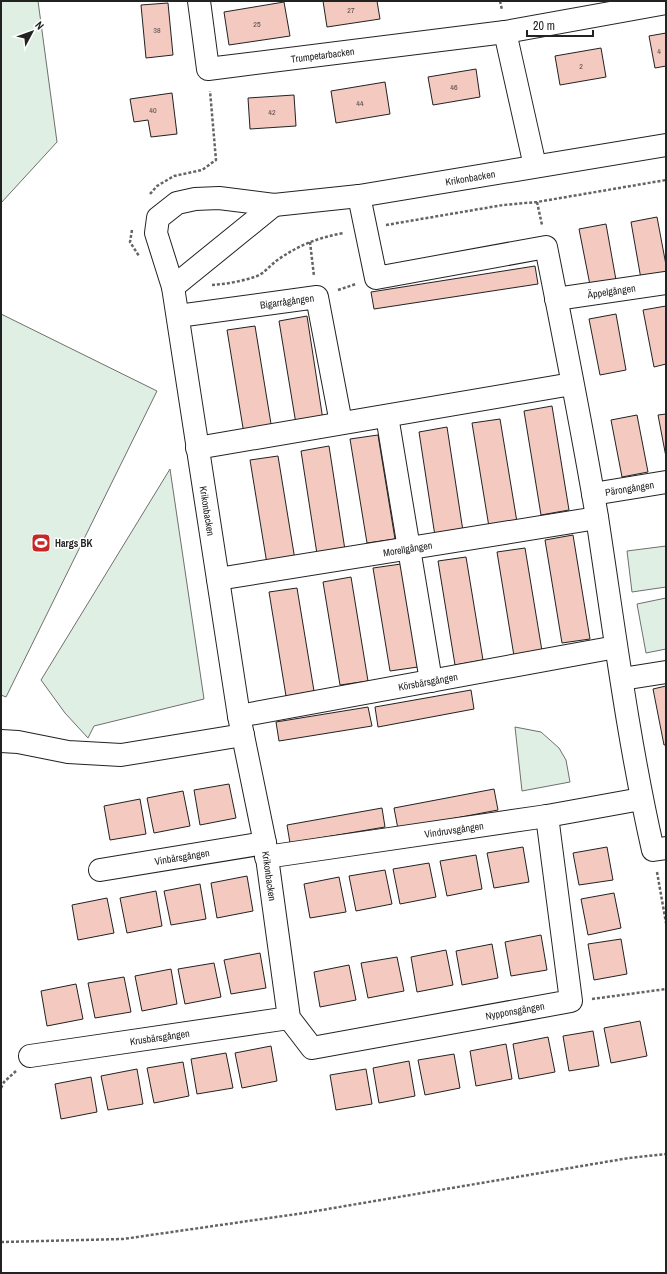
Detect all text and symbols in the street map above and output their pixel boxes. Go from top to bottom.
house number: 27 [347,5,355,15]
north arrow [12,12,52,52]
scale bar [527,12,593,38]
text: N [32,18,47,32]
text: 20 m [533,18,555,34]
house number: 25 [253,19,261,29]
house number: 38 [153,25,161,35]
street label: Trumpetarbacken [290,44,355,65]
house number: 4 [657,46,661,56]
house number: 2 [579,61,583,71]
house number: 46 [450,82,458,92]
house number: 44 [356,98,364,108]
house number: 40 [149,105,157,115]
house number: 42 [268,107,276,117]
street label: Krikonbacken [444,167,496,188]
street label: Äppelgången [586,281,636,301]
street label: Bigarrågången [259,291,315,311]
street label: Pärongången [604,478,655,498]
street label: Krikonbacken [197,485,217,537]
sports icon: Hargs BK [30,532,52,554]
place label: Hargs BK [55,537,92,550]
street label: Morellgången [382,538,433,559]
street label: Körsbärsgången [397,670,459,693]
street label: Vindruvsgången [424,819,484,840]
street label: Vinbärsgången [153,846,210,867]
street label: Krikonbacken [259,850,279,902]
street label: Nypponsgången [484,999,546,1023]
street label: Krusbärsgången [129,1026,190,1048]

